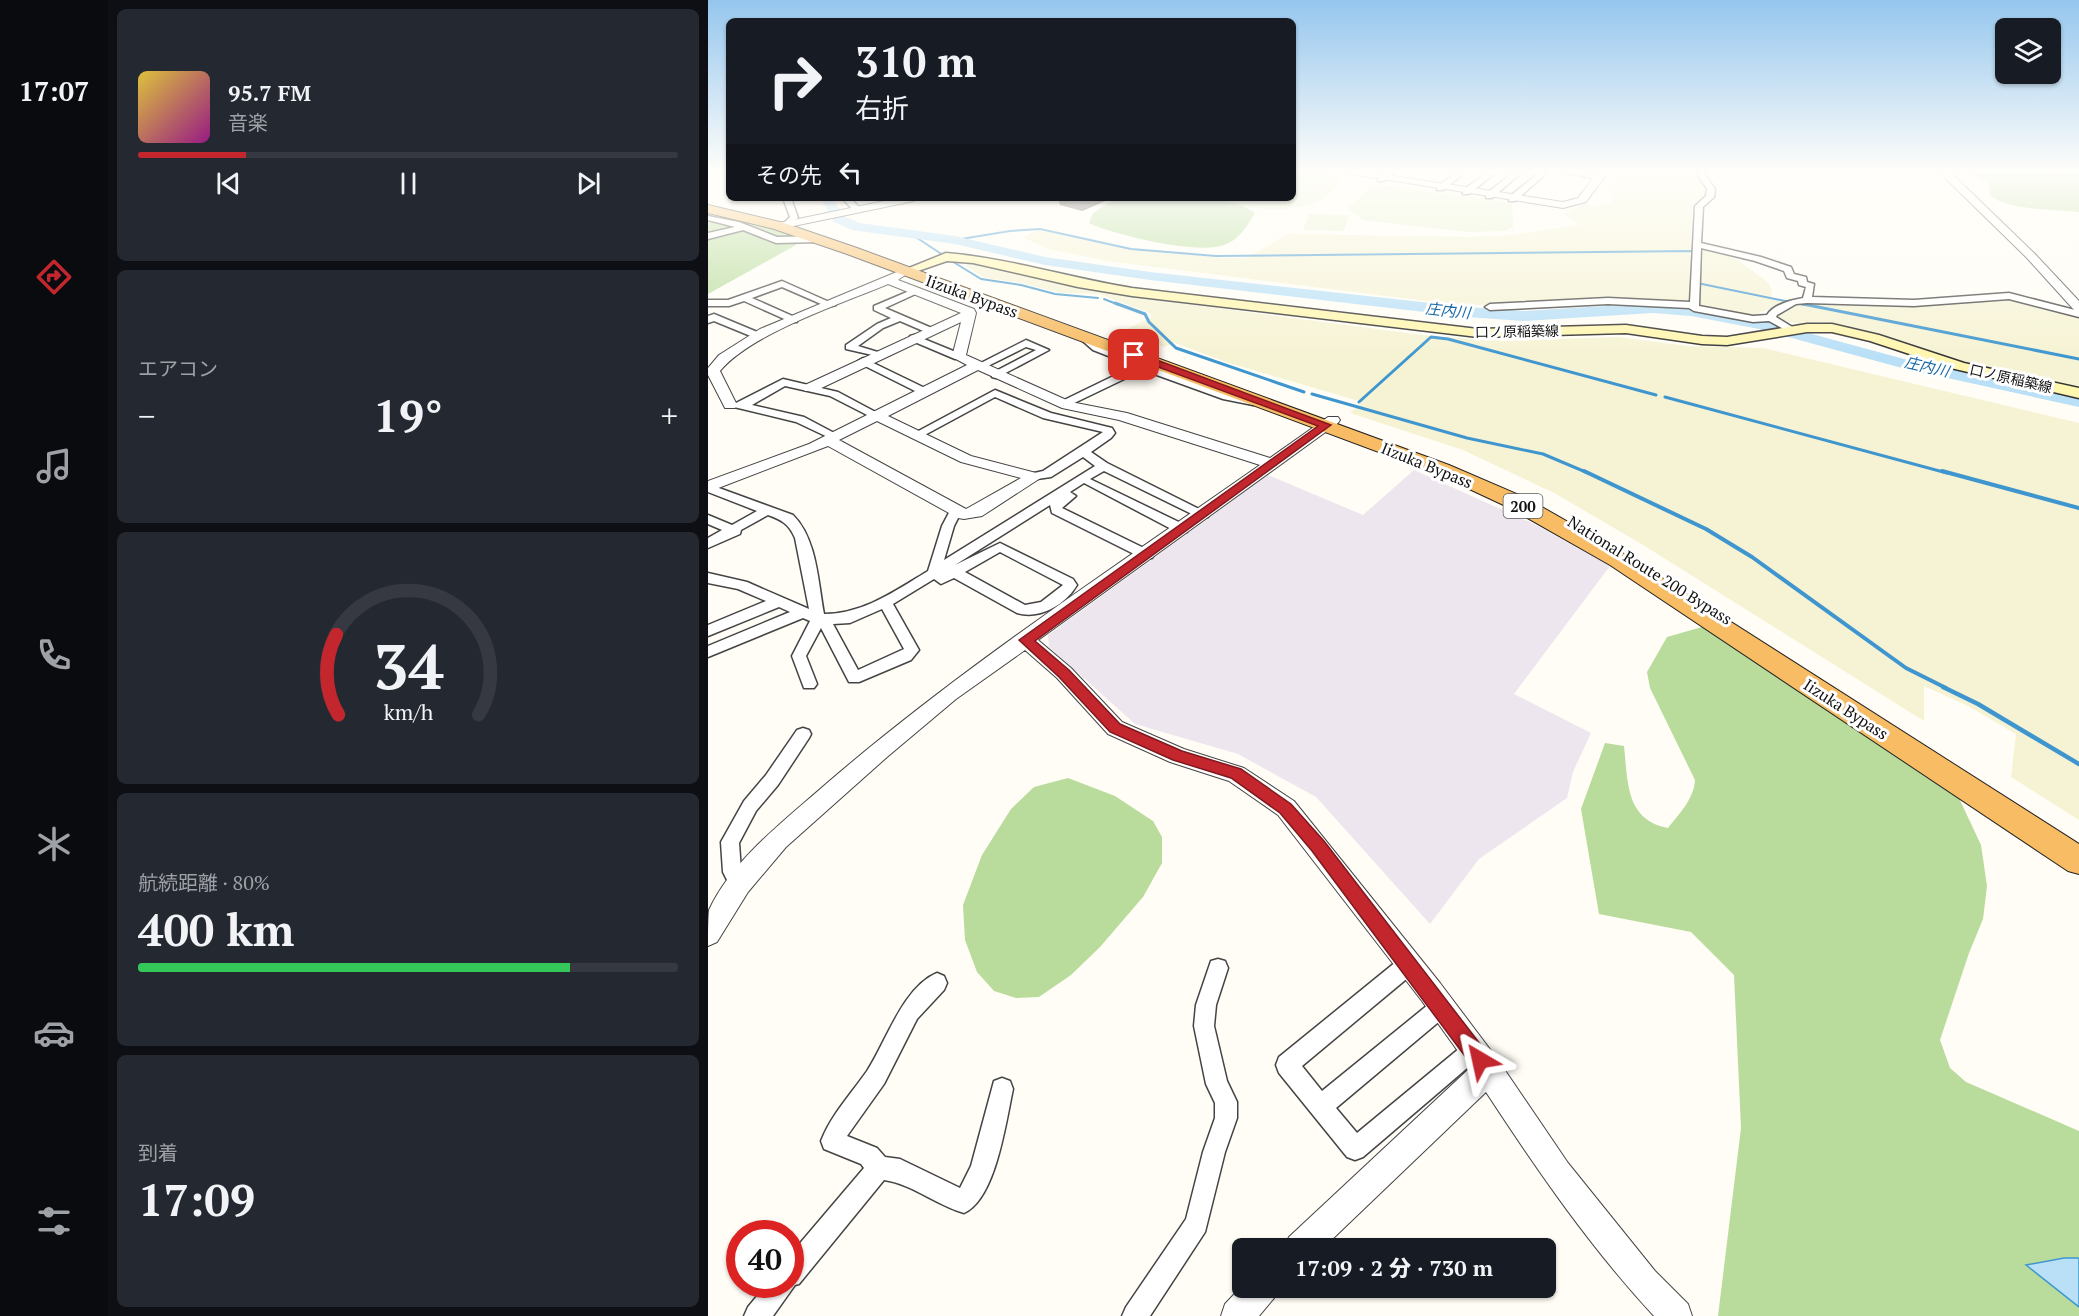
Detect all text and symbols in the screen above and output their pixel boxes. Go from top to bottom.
map controls [1995,18,2061,84]
button: layers [1995,18,2061,84]
text: 310 m [855,33,976,89]
icon: right [756,42,834,120]
text: 17:07 [19,73,89,109]
text: 95.7 FM [228,78,311,107]
text: 右折 [855,90,909,126]
text: 音楽 [228,109,268,136]
icon: left [834,156,867,189]
text: その先 [756,160,822,189]
icon: previous [212,167,245,200]
icon: pause [392,167,425,200]
icon: next [572,167,605,200]
icon: directions [33,256,75,298]
street label: Iizuka Bypass [923,269,1021,323]
water label: 庄内川 [1425,298,1473,323]
street label: 口ノ原稲築線 [1475,321,1559,341]
pin [1108,329,1159,380]
icon: arrive [1117,338,1150,371]
water label: 庄内川 [1903,351,1953,381]
text: エアコン [138,355,218,382]
street label: 口ノ原稲築線 [1968,359,2054,397]
text: 19° [373,385,443,445]
text: − [138,394,156,437]
text: + [660,394,678,437]
street label: Iizuka Bypass [1378,437,1476,493]
icon: music [33,445,75,487]
road number: 200 [1504,494,1542,518]
street label: National Route 200 Bypass [1564,510,1736,630]
text: 34 [373,624,443,707]
icon: phone [33,634,75,676]
street label: Iizuka Bypass [1800,673,1893,745]
text: km/h [383,698,433,726]
icon: climate [33,823,75,865]
text: 航続距離 · 80% [138,869,270,896]
text: 400 km [138,899,294,959]
icon: car [33,1012,75,1054]
position arrow [1448,1028,1512,1092]
text: 到着 [138,1139,178,1166]
text: 17:09 [138,1169,255,1229]
icon: filters [33,1200,75,1242]
speed limit sign: 40 [726,1220,804,1298]
text: 17:09 · 2 分 · 730 m [1295,1253,1493,1282]

